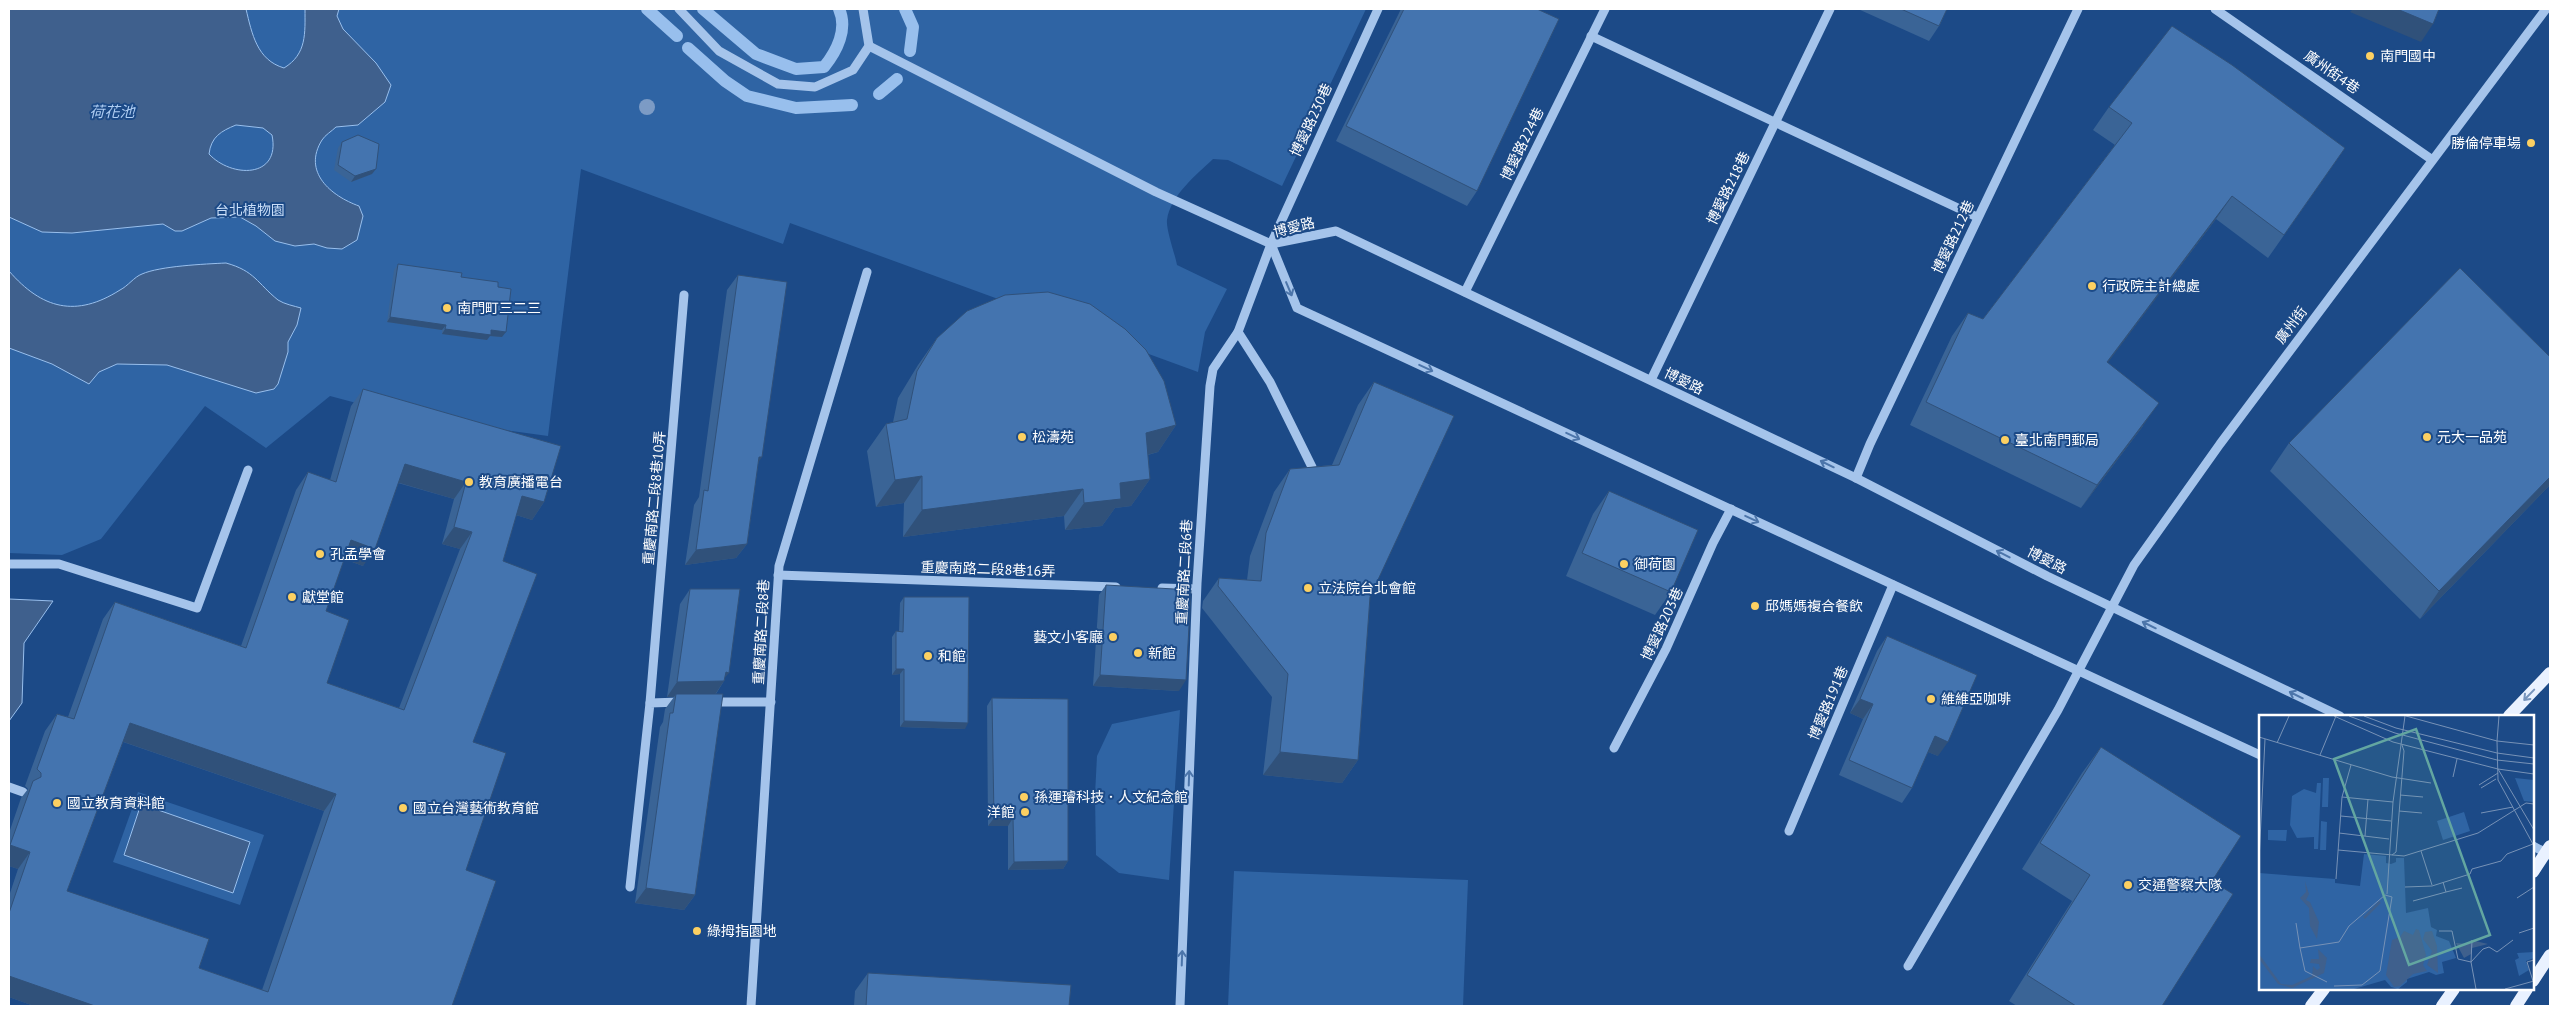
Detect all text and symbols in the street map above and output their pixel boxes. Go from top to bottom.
street label: 廣州街4巷 [2301,46,2363,98]
place label: 南門國中 [2380,47,2436,65]
marker: 南門國中 [2364,50,2376,62]
street label: 博愛路230巷 [1286,80,1336,160]
water label: 荷花池 [89,102,136,121]
street label: 博愛路224巷 [1497,105,1547,183]
place label: 勝倫停車場 [2451,134,2521,152]
marker: 勝倫停車場 [2525,137,2537,149]
street label: 博愛路218巷 [1703,149,1753,227]
street label: 博愛路212巷 [1928,197,1978,277]
park label: 台北植物園 [215,201,285,219]
street label: 博愛路 [1271,213,1317,241]
place label: 行政院主計總處 [2102,277,2200,295]
marker: 行政院主計總處 [2086,280,2098,292]
one-way arrow [1285,281,1295,296]
place label: 南門町三二三 [457,299,541,317]
marker: 南門町三二三 [441,302,453,314]
street label: 廣州街 [2271,303,2311,347]
one-way arrow [1418,363,1433,373]
street label: 博愛路 [1661,364,1707,398]
place label: 松濤苑 [1032,428,1074,446]
place label: 元大一品苑 [2437,428,2507,446]
street label: 重慶南路二段8巷10弄 [639,430,669,566]
marker: 松濤苑 [1016,431,1028,443]
place label: 臺北南門郵局 [2015,431,2099,449]
marker: 元大一品苑 [2421,431,2433,443]
one-way arrow [1565,432,1580,441]
marker: 臺北南門郵局 [1999,434,2011,446]
one-way arrow [1820,459,1835,469]
place label: 教育廣播電台 [479,473,563,491]
marker: 教育廣播電台 [463,476,475,488]
one-way arrow [1744,515,1759,525]
street label: 重慶南路二段6巷 [1172,519,1196,625]
street label: 博愛路 [2024,542,2070,578]
place label: 孔孟學會 [330,545,386,563]
marker: 孔孟學會 [314,548,326,560]
one-way arrow [1996,549,2011,558]
place label: 御荷園 [1634,555,1676,573]
street label: 重慶南路二段8巷16弄 [920,558,1056,580]
marker: 御荷園 [1618,558,1630,570]
street label: 重慶南路二段8巷 [749,579,773,685]
place label: 立法院台北會館 [1318,579,1416,597]
marker: 立法院台北會館 [1302,582,1314,594]
street label: 博愛路203巷 [1637,584,1687,664]
place label: 獻堂館 [302,588,344,606]
marker: 獻堂館 [286,591,298,603]
place label: 邱媽媽複合餐飲 [1765,597,1863,615]
marker: 邱媽媽複合餐飲 [1749,600,1761,612]
one-way arrow [2142,620,2157,629]
place label: 藝文小客廳 [1033,628,1103,646]
marker: 藝文小客廳 [1107,631,1119,643]
place label: 新館 [1148,644,1176,662]
place label: 和館 [938,647,966,665]
marker: 新館 [1132,647,1144,659]
marker: 和館 [922,650,934,662]
street label: 博愛路191巷 [1804,663,1852,743]
one-way arrow [2524,688,2536,700]
place label: 維維亞咖啡 [1941,690,2011,708]
one-way arrow [2289,690,2304,699]
marker: 維維亞咖啡 [1925,693,1937,705]
inset map [2259,715,2534,990]
one-way arrow [1184,770,1194,786]
place label: 孫運璿科技．人文紀念館 [1034,788,1188,806]
marker: 孫運璿科技．人文紀念館 [1018,791,1030,803]
place label: 國立教育資料館 [67,794,165,812]
marker: 國立教育資料館 [51,797,63,809]
place label: 國立台灣藝術教育館 [413,799,539,817]
marker: 國立台灣藝術教育館 [397,802,409,814]
place label: 洋館 [987,803,1015,821]
marker: 洋館 [1019,806,1031,818]
place label: 交通警察大隊 [2138,876,2222,894]
marker: 交通警察大隊 [2122,879,2134,891]
place label: 綠拇指園地 [707,922,777,940]
marker: 綠拇指園地 [691,925,703,937]
one-way arrow [1177,950,1186,966]

